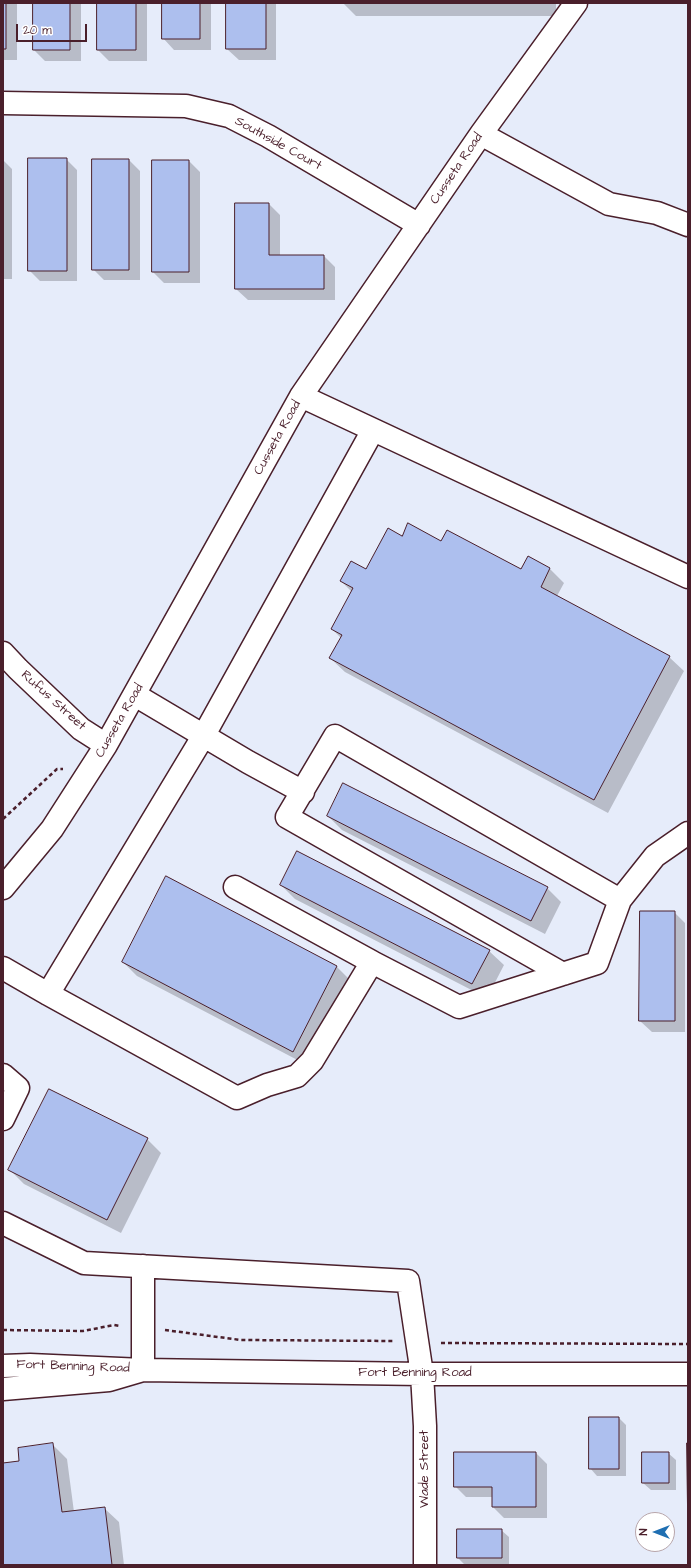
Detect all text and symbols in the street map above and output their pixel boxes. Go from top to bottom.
scale bar [18,16,89,42]
text: 20 m [23,22,52,39]
street label: Southside Court [232,114,324,174]
street label: Cusseta Road [427,130,487,208]
street label: Cusseta Road [251,398,305,478]
street label: Rufus Street [17,668,89,734]
street label: Cusseta Road [93,681,147,761]
street label: Fort Benning Road [16,1357,130,1377]
street label: Fort Benning Road [358,1365,472,1381]
street label: Wade Street [417,1430,433,1508]
north arrow [635,1512,675,1552]
text: N [636,1529,651,1535]

